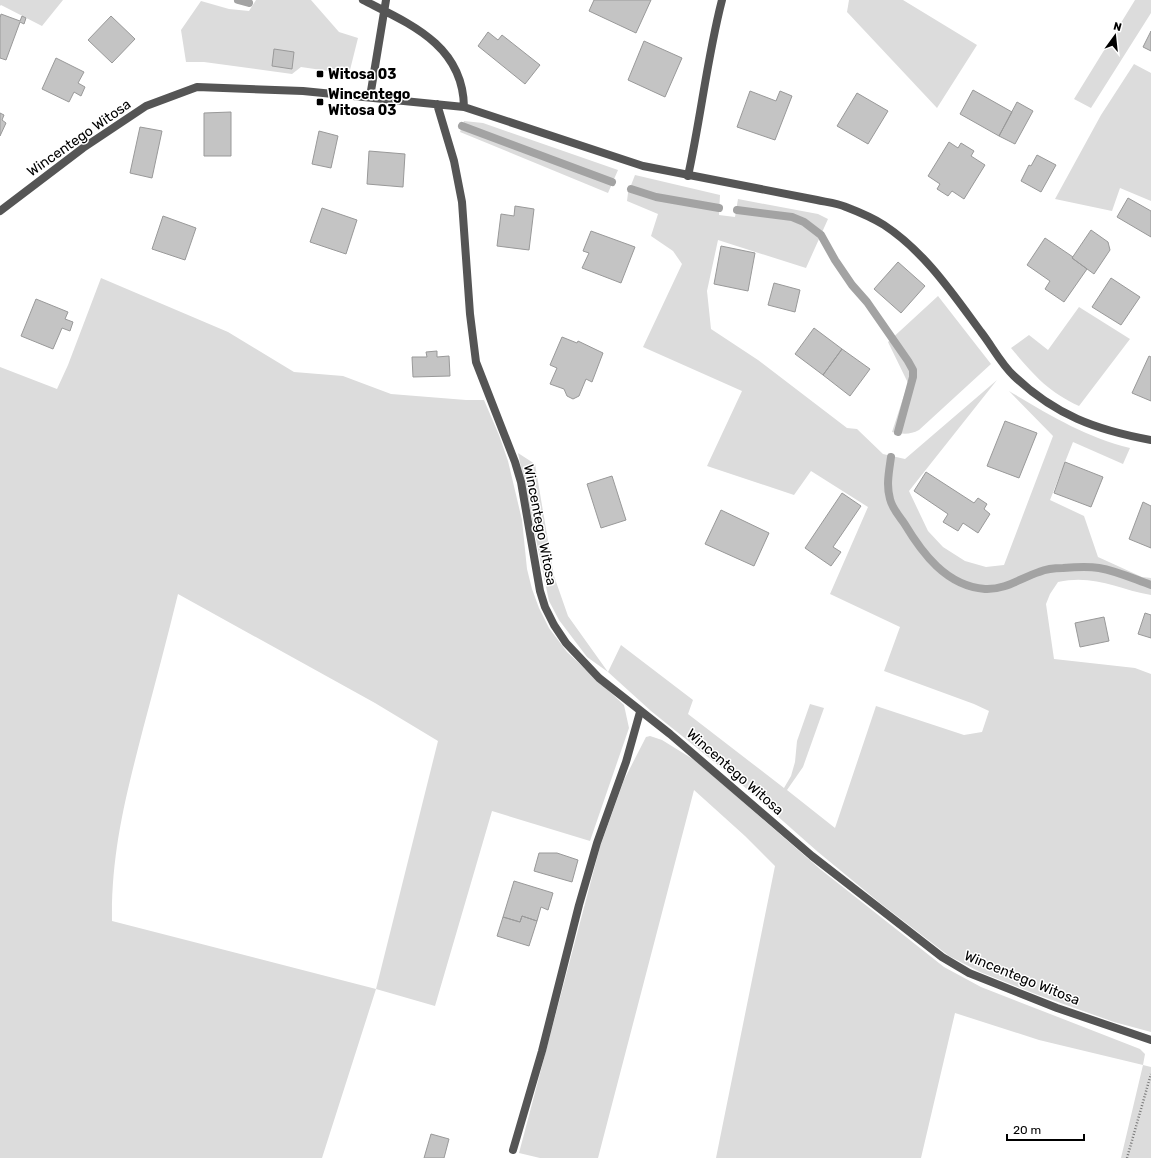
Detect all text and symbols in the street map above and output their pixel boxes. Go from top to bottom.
north arrow [1095,16,1135,56]
text: N [1112,20,1123,34]
place label: Witosa 03 [328,66,396,83]
marker: Witosa 03 [315,69,325,79]
place label: Wincentego Witosa 03 [328,86,410,119]
street label: Wincentego Witosa [24,96,134,180]
marker: Wincentego Witosa 03 [315,97,325,107]
street label: Wincentego Witosa [520,463,560,587]
street label: Wincentego Witosa [683,725,787,819]
street label: Wincentego Witosa [962,947,1082,1009]
scale bar [1007,1116,1084,1142]
text: 20 m [1013,1123,1041,1137]

